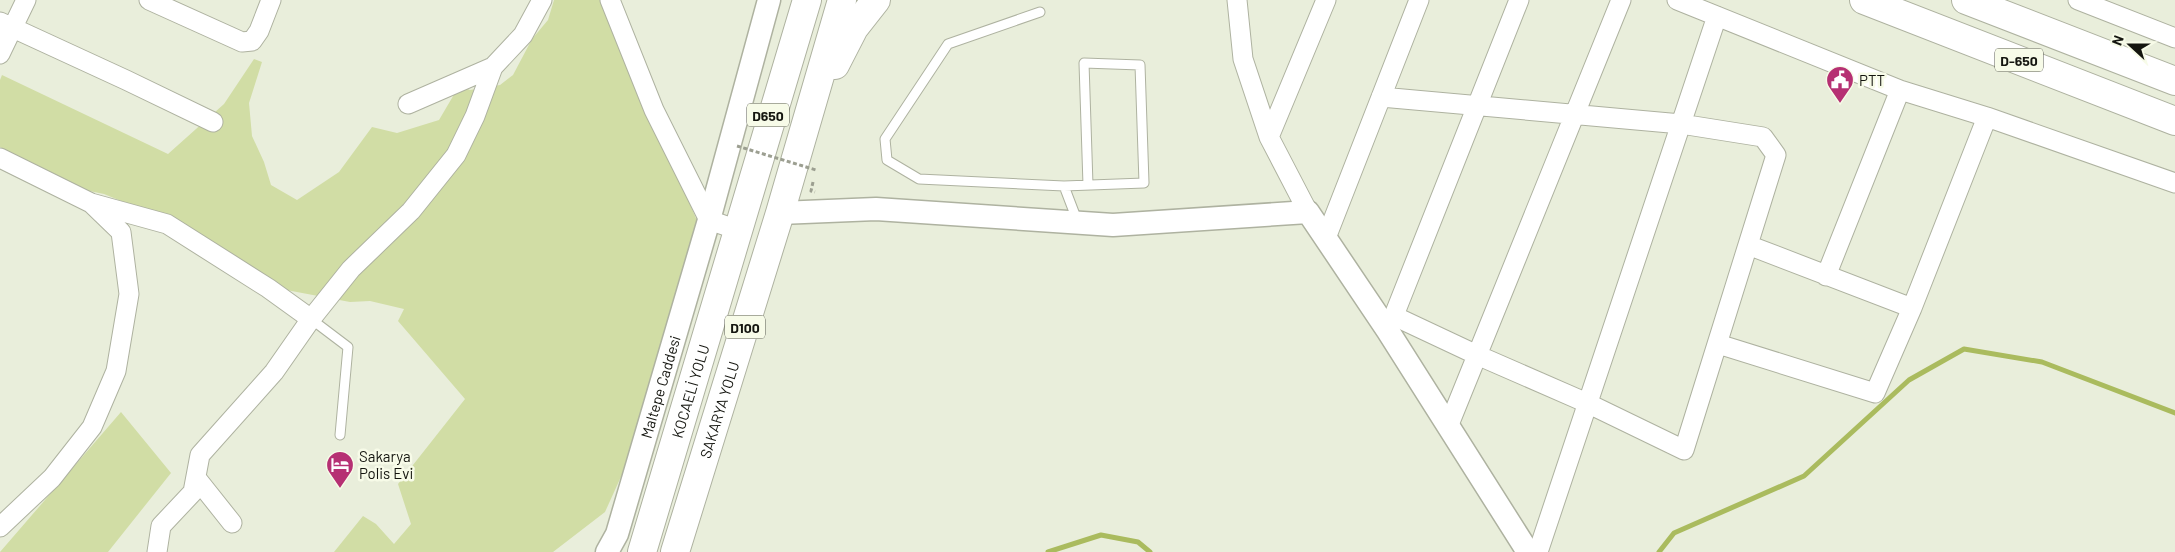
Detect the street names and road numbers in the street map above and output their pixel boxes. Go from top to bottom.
road number: D-650 [1995,48,2043,72]
road number: D650 [747,104,789,126]
road number: D100 [725,316,765,338]
street label: Maltepe Caddesi [637,333,684,440]
street label: KOCAELİ YOLU [668,342,713,440]
street label: SAKARYA YOLU [696,359,743,460]

